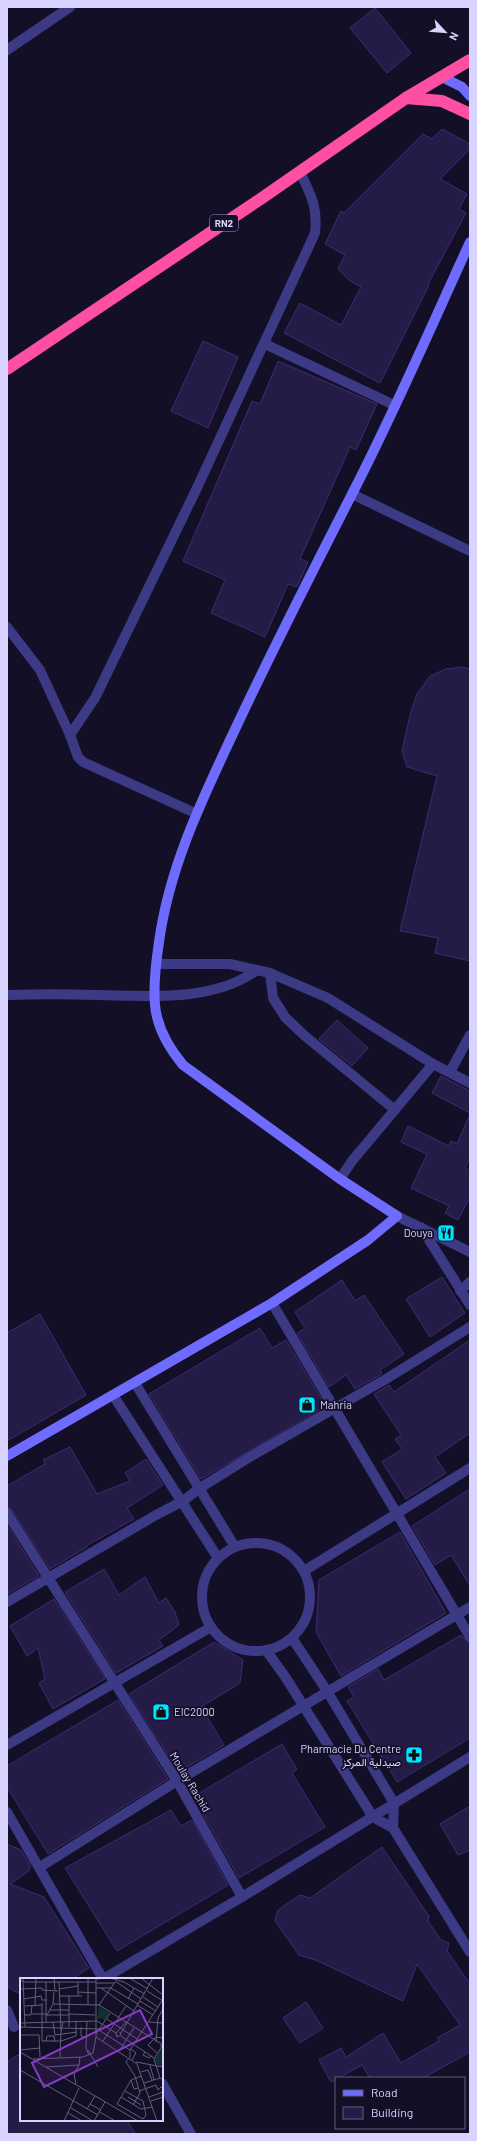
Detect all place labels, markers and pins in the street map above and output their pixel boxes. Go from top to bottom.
restaurant icon: Douya [436,1223,456,1243]
place label: Douya [404,1226,433,1239]
shop icon: Mahria [297,1395,317,1415]
place label: Mahria [320,1398,352,1411]
shop icon: EIC2000 [151,1702,171,1722]
place label: EIC2000 [174,1705,215,1718]
place label: Pharmacie Du Centre صيدلية المركز [301,1742,401,1769]
pharmacy icon: Pharmacie Du Centre صيدلية المركز [404,1745,424,1765]

